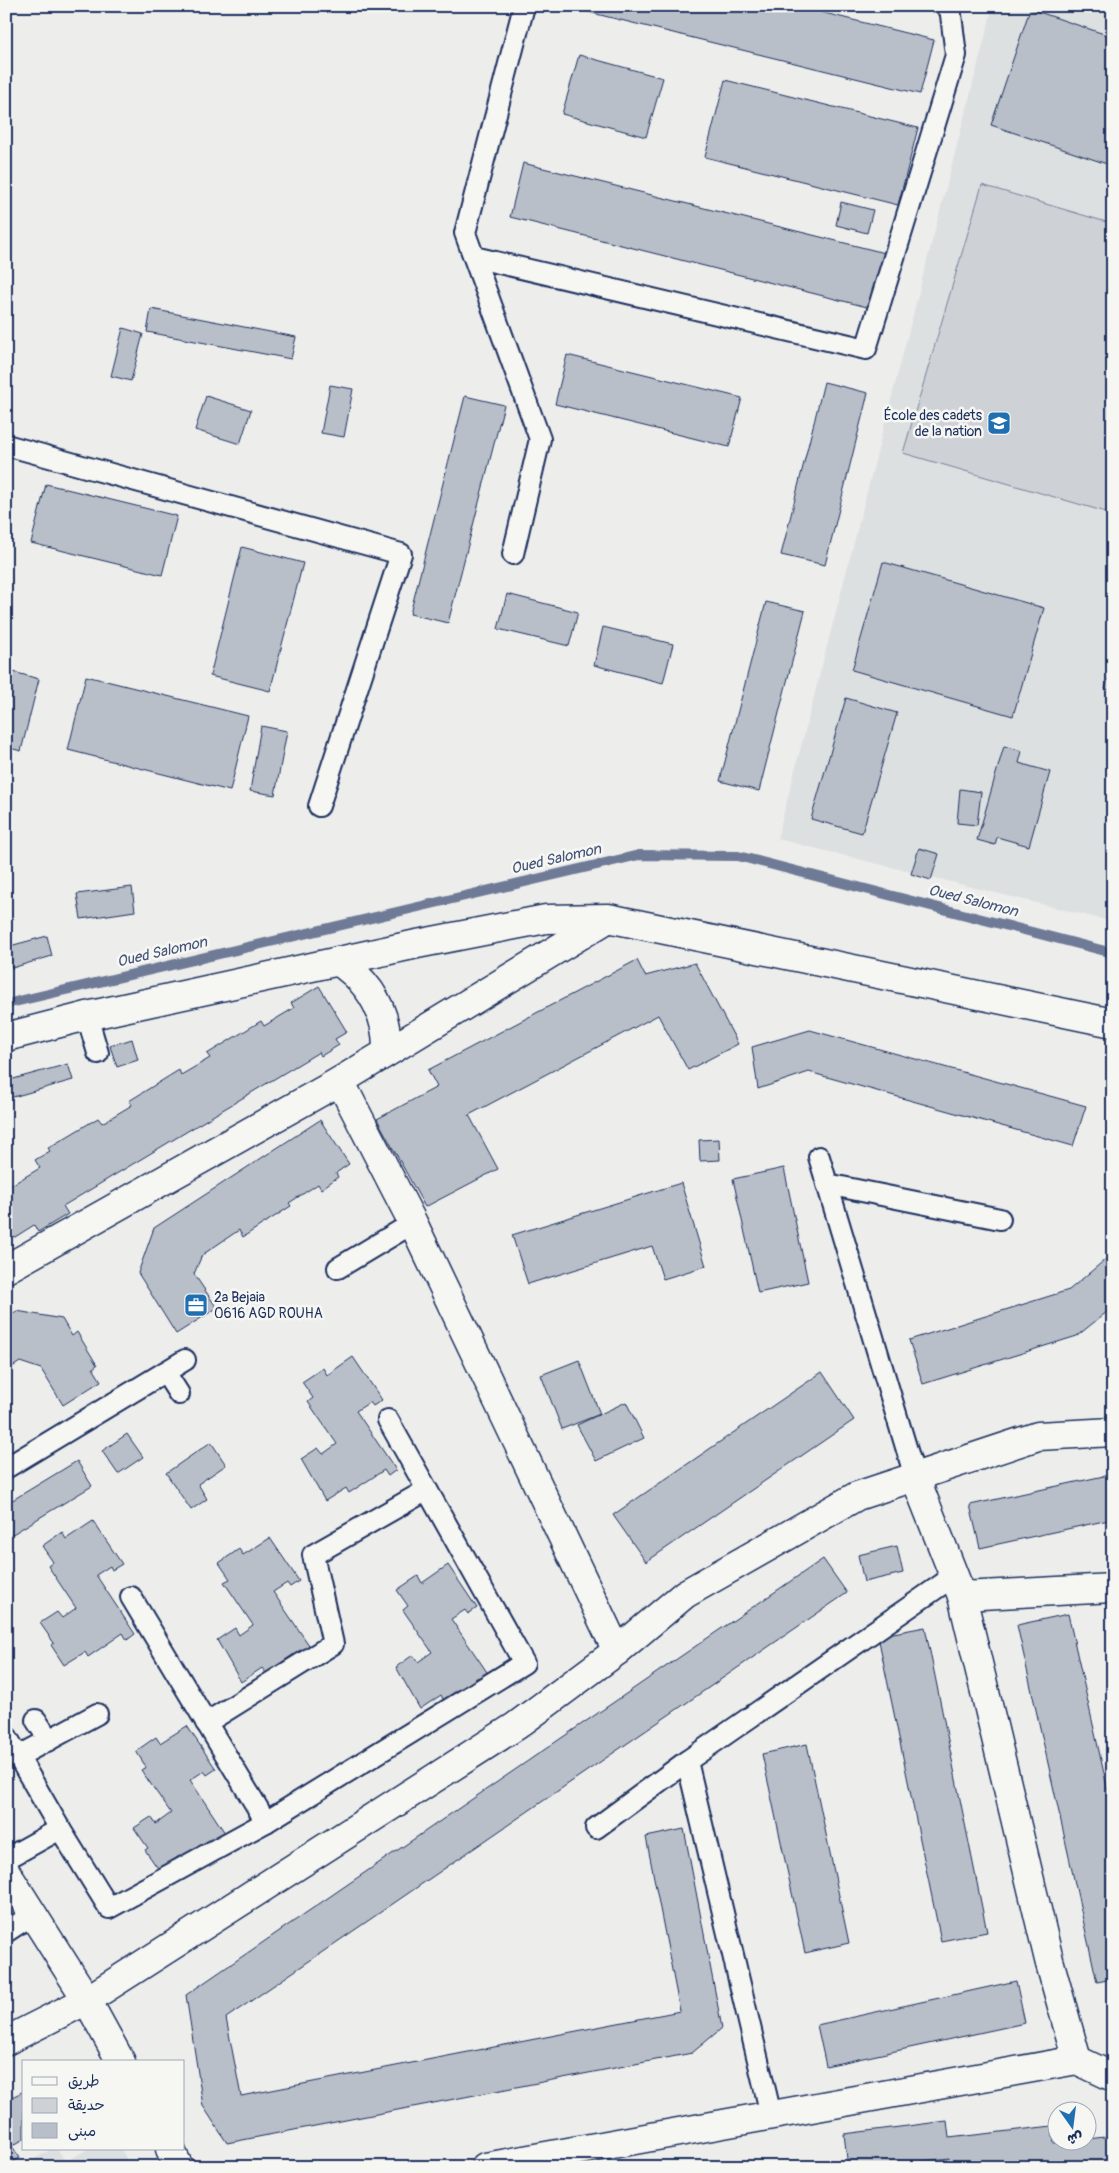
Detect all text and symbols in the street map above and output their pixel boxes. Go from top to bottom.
place label: École des cadets de la nation [884,406,983,440]
school or university icon: École des cadets de la nation [986,410,1012,436]
water label: Oued Salomon [509,839,604,879]
water label: Oued Salomon [926,881,1021,922]
water label: Oued Salomon [115,932,210,972]
place label: 2a Bejaia 0616 AGD ROUHA [214,1289,323,1322]
office icon: 2a Bejaia 0616 AGD ROUHA [183,1292,209,1318]
legend [22,2060,185,2150]
text: طريق [68,2072,100,2091]
text: حديقة [68,2096,105,2115]
north arrow [1046,2100,1096,2150]
text: مبنى [68,2122,96,2141]
text: ش [1065,2128,1085,2148]

